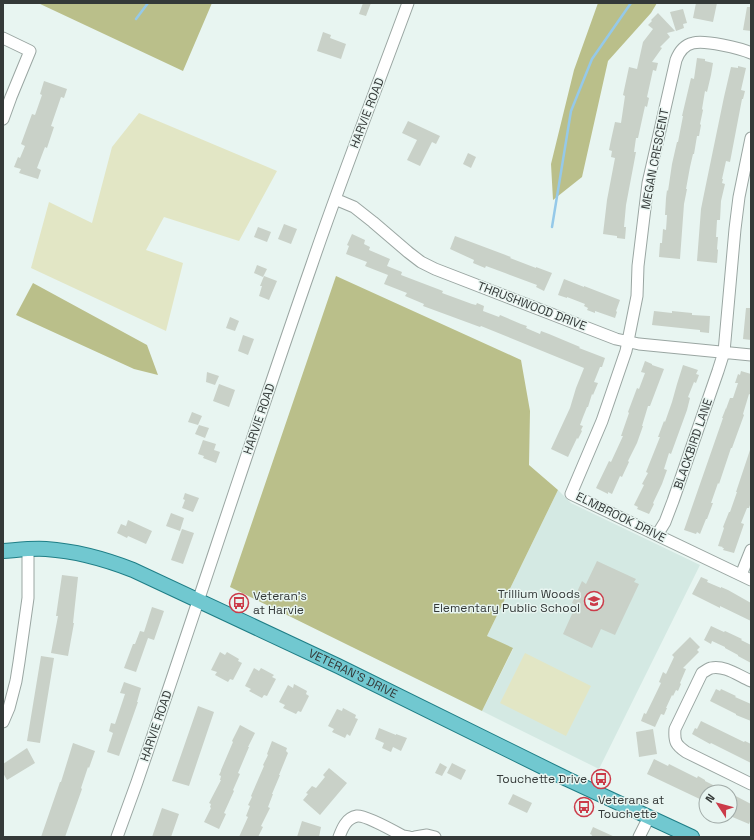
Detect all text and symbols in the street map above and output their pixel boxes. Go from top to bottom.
street label: HARVIE ROAD [346,76,388,150]
street label: MEGAN CRESCENT [637,107,673,211]
street label: THRUSHWOOD DRIVE [475,278,589,334]
street label: HARVIE ROAD [239,381,279,457]
street label: BLACKBIRD LANE [670,396,716,492]
street label: ELMBROOK DRIVE [573,488,669,546]
place label: Trillium Woods Elementary Public School [433,586,580,616]
place label: Veteran's at Harvie [253,588,307,618]
school or university icon: Trillium Woods Elementary Public School [583,590,605,612]
bus stop icon: Veteran's at Harvie [228,592,250,614]
street label: VETERAN'S DRIVE [306,645,400,702]
street label: HARVIE ROAD [136,688,176,764]
bus stop icon: Touchette Drive [590,768,612,790]
place label: Touchette Drive [496,771,587,787]
north arrow [698,784,738,824]
text: N [702,791,718,805]
place label: Veterans at Touchette [598,792,664,822]
bus stop icon: Veterans at Touchette [573,796,595,818]

